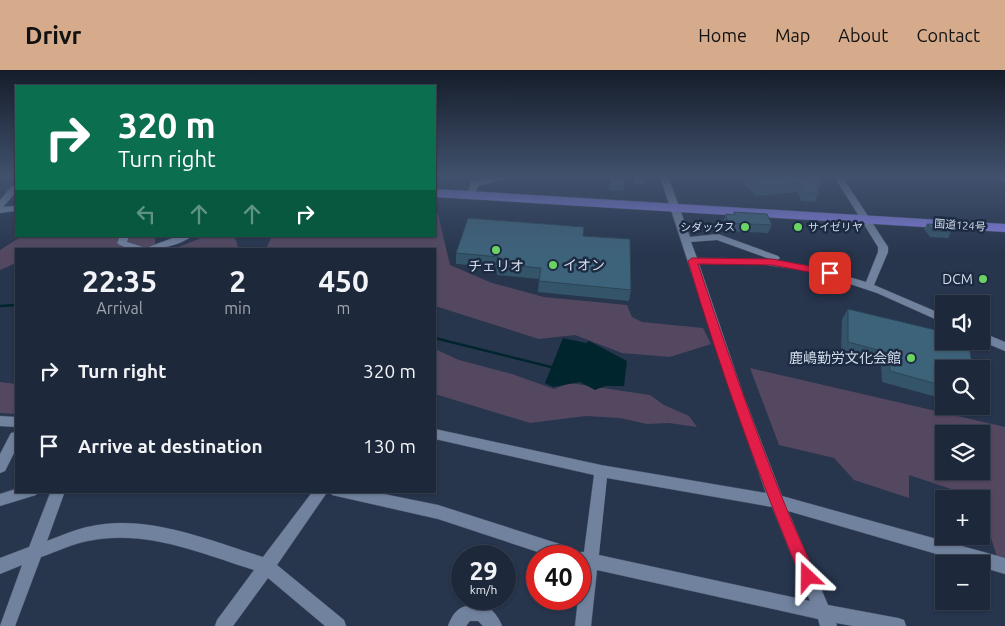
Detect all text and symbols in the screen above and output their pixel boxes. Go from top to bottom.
text: Drivr [25,22,81,49]
text: Home [698,25,747,45]
text: Map [775,25,810,45]
text: About [838,25,888,45]
text: Contact [916,25,980,45]
icon: right [35,105,100,170]
text: 320 m [118,105,216,145]
text: Turn right [118,146,216,171]
icon: left [132,200,160,228]
icon: ahead [185,200,213,228]
icon: ahead [238,200,266,228]
icon: right [291,200,319,228]
street label: 国道124号 [934,217,986,233]
place label: シダックス [680,221,735,233]
marker: シダックス [739,221,751,233]
marker: サイゼリヤ [792,221,804,233]
place label: サイゼリヤ [808,221,863,233]
marker: チェリオ [490,244,502,256]
pin [809,252,851,294]
place label: イオン [563,257,605,273]
place label: チェリオ [468,258,524,274]
marker: イオン [547,259,559,271]
icon: arrive [816,259,844,287]
text: 22:35 [82,264,157,298]
text: 2 [229,264,246,298]
text: 450 [318,264,369,298]
place label: DCM [942,271,973,287]
marker: DCM [977,273,989,285]
map controls [935,295,990,610]
button: sound [935,295,990,350]
text: Arrival [96,299,143,317]
text: min [224,299,251,317]
text: m [337,299,350,317]
place label: 鹿嶋勤労文化会館 [789,350,901,366]
marker: 鹿嶋勤労文化会館 [905,352,917,364]
icon: right [35,357,63,385]
text: Turn right [78,360,166,382]
text: 320 m [363,360,416,382]
button: search [935,360,990,415]
button: layers [935,425,990,480]
icon: arrive [35,432,63,460]
text: Arrive at destination [78,435,263,457]
text: 130 m [363,435,416,457]
button: + [935,490,990,545]
speed limit sign: 40 [526,545,591,610]
position arrow [781,550,833,602]
button: − [935,555,990,610]
text: 29 [469,557,498,585]
text: km/h [470,583,497,596]

